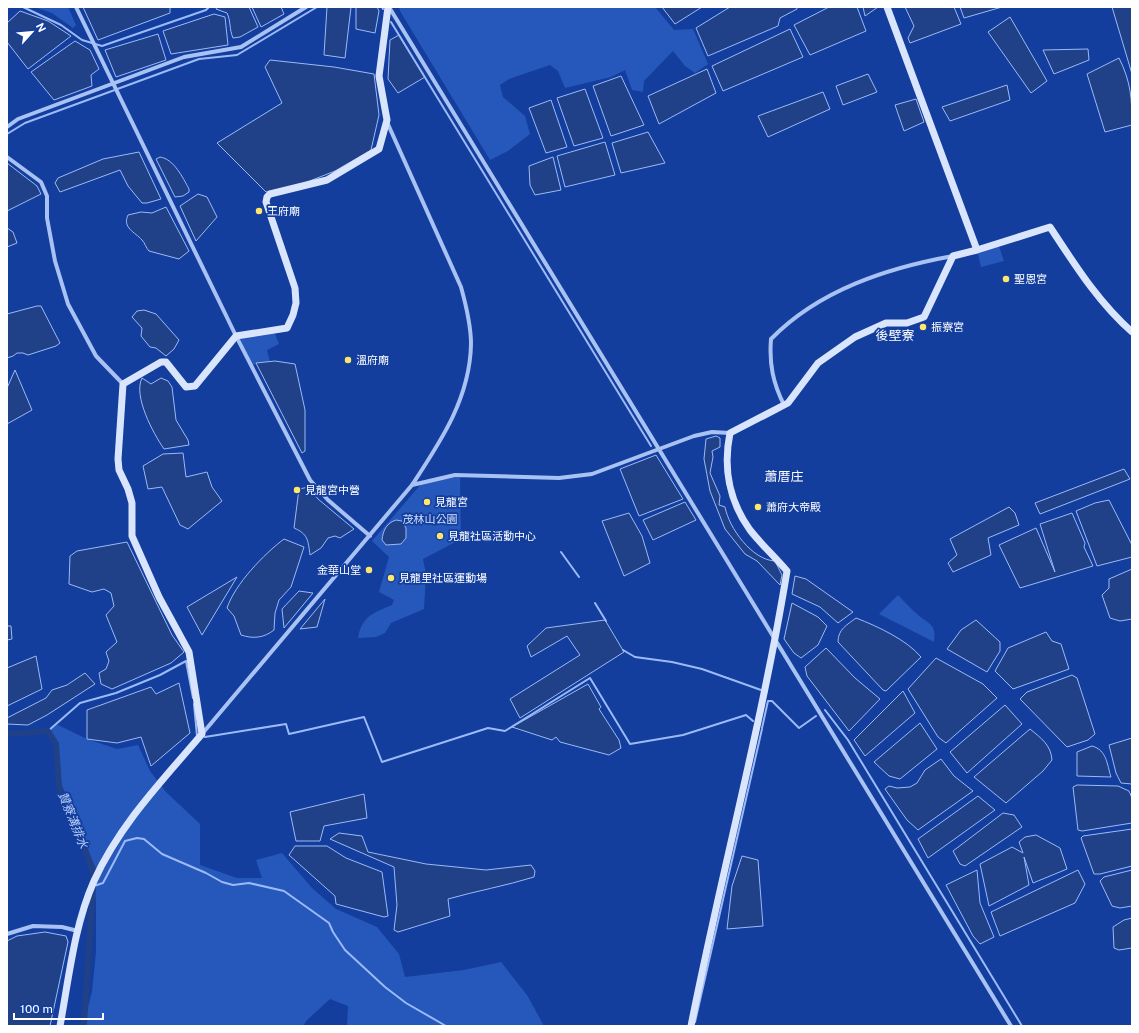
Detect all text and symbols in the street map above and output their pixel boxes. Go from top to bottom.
north arrow [12,12,52,52]
text: N [34,21,48,34]
place label: 王府廟 [267,205,300,217]
marker: 王府廟 [254,206,264,216]
place label: 聖恩宮 [1014,273,1047,285]
marker: 聖恩宮 [1001,274,1011,284]
place label: 振寮宮 [931,321,964,333]
marker: 振寮宮 [918,322,928,332]
district label: 後壁寮 [875,328,915,343]
place label: 溫府廟 [356,354,389,366]
marker: 溫府廟 [343,355,353,365]
district label: 蕭厝庄 [764,469,804,484]
place label: 見龍宮中營 [305,484,360,496]
marker: 見龍宮中營 [292,485,302,495]
place label: 見龍宮 [435,496,468,508]
marker: 見龍宮 [422,497,432,507]
place label: 蕭府大帝殿 [766,501,821,513]
marker: 蕭府大帝殿 [753,502,763,512]
park label: 茂林山公園 [403,513,458,525]
place label: 見龍社區活動中心 [448,530,536,542]
marker: 見龍社區活動中心 [435,531,445,541]
place label: 金華山堂 [317,564,361,576]
marker: 金華山堂 [364,565,374,575]
place label: 見龍里社區運動場 [399,572,487,584]
marker: 見龍里社區運動場 [386,573,396,583]
water label: 贊寮溝排水 [55,790,91,851]
scale bar [14,995,103,1021]
text: 100 m [20,1002,53,1016]

